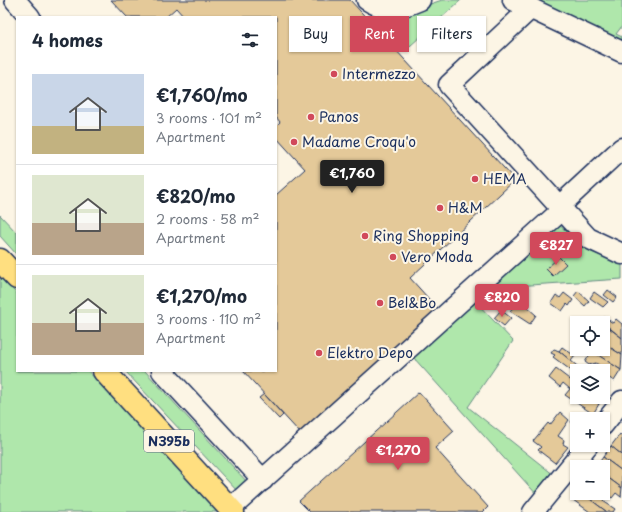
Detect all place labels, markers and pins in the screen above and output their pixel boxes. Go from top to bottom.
place label: Intermezzo [342,63,416,84]
marker: Intermezzo [329,69,339,79]
place label: Panos [319,106,359,127]
marker: Panos [306,112,316,122]
place label: Madame Croqu'o [302,131,416,152]
marker: Madame Croqu'o [289,137,299,147]
pin: €1,760 [319,160,385,194]
place label: HEMA [483,168,527,189]
marker: HEMA [470,174,480,184]
place label: H&M [448,197,483,218]
marker: H&M [435,203,445,213]
place label: Ring Shopping [373,225,469,246]
marker: Ring Shopping [360,231,370,241]
pin: €827 [532,232,580,266]
place label: Vero Moda [401,246,473,267]
marker: Vero Moda [388,252,398,262]
pin: €820 [478,284,526,318]
place label: Bel&Bo [388,292,436,313]
marker: Bel&Bo [375,298,385,308]
place label: Elektro Depo [327,342,413,363]
marker: Elektro Depo [314,348,324,358]
pin: €1,270 [365,437,431,471]

